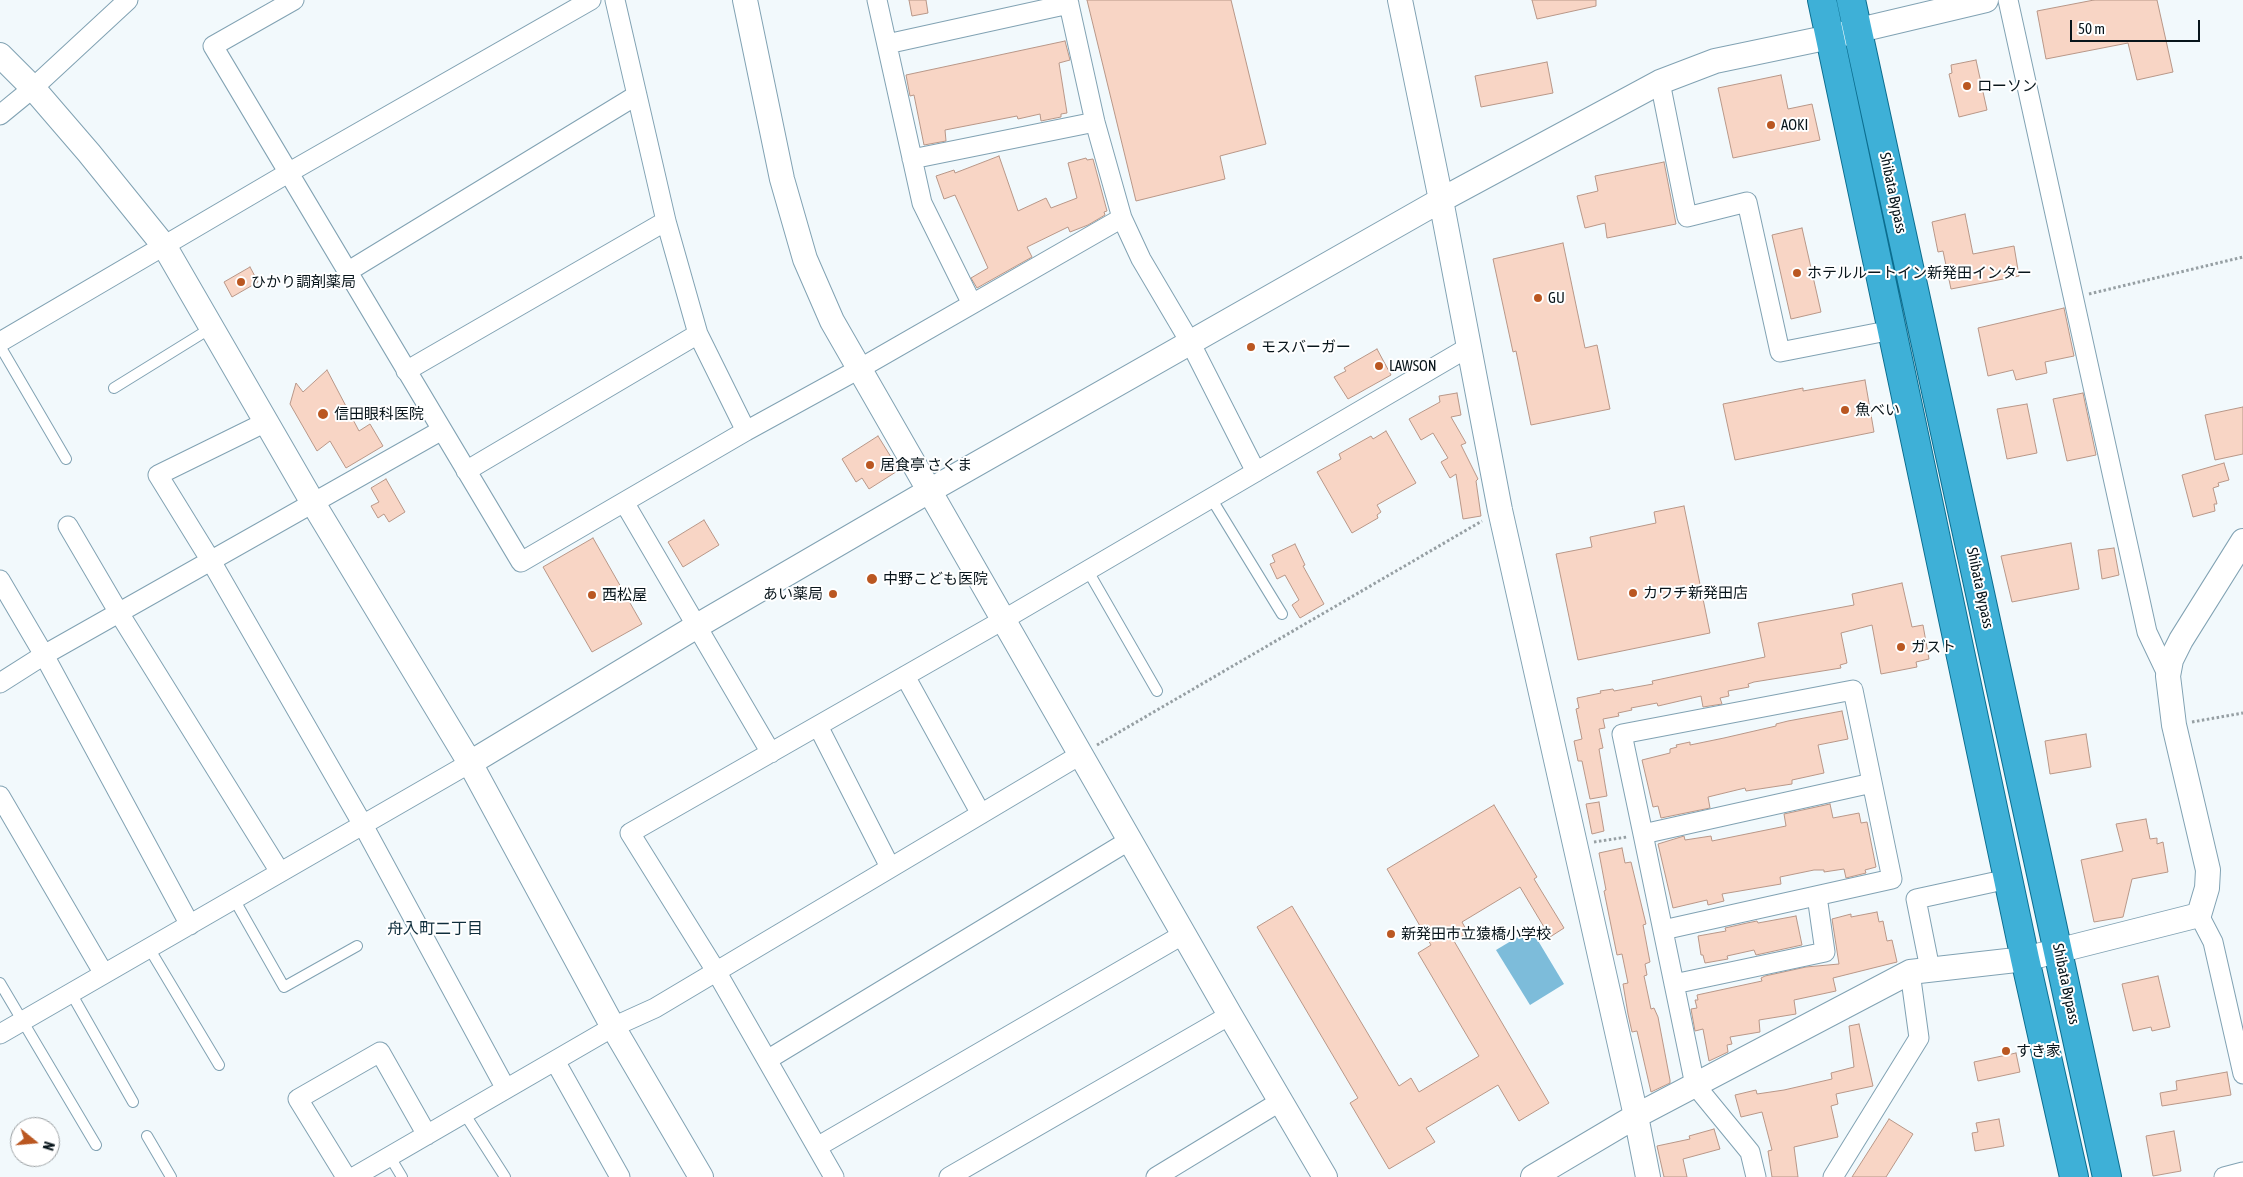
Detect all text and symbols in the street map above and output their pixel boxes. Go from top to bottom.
scale bar [2073,10,2203,42]
text: 50 m [2078,20,2105,37]
place label: ローソン [1977,77,2037,95]
marker: ローソン [1961,80,1973,92]
place label: AOKI [1781,116,1808,134]
marker: AOKI [1765,119,1777,131]
street label: Shibata Bypass [1876,151,1910,235]
place label: ホテルルートイン新発田インター [1807,264,2032,282]
marker: ホテルルートイン新発田インター [1791,267,1803,279]
place label: ひかり調剤薬局 [251,273,356,291]
marker: ひかり調剤薬局 [235,276,247,288]
place label: GU [1548,289,1565,307]
marker: GU [1532,292,1544,304]
place label: モスバーガー [1261,338,1351,356]
marker: モスバーガー [1245,341,1257,353]
place label: LAWSON [1389,357,1437,375]
marker: LAWSON [1373,360,1385,372]
place label: 魚べい [1855,401,1900,419]
marker: 魚べい [1839,404,1851,416]
place label: 信田眼科医院 [334,405,424,423]
marker: 信田眼科医院 [316,407,330,421]
place label: 居食亭 さくま [880,456,972,474]
marker: 居食亭 さくま [864,459,876,471]
street label: Shibata Bypass [1963,546,1997,630]
place label: 中野こども医院 [883,570,988,588]
marker: 中野こども医院 [865,572,879,586]
place label: カワチ新発田店 [1643,584,1748,602]
place label: あい薬局 [763,585,823,603]
place label: 西松屋 [602,586,647,604]
marker: カワチ新発田店 [1627,587,1639,599]
marker: あい薬局 [827,588,839,600]
marker: 西松屋 [586,589,598,601]
place label: ガスト [1911,638,1956,656]
marker: ガスト [1895,641,1907,653]
district label: 舟入町二丁目 [387,919,483,939]
place label: 新発田市立猿橋小学校 [1401,925,1551,943]
marker: 新発田市立猿橋小学校 [1385,928,1397,940]
street label: Shibata Bypass [2049,942,2083,1026]
place label: すき家 [2016,1042,2061,1060]
marker: すき家 [2000,1045,2012,1057]
north arrow [10,1117,60,1167]
text: N [40,1140,57,1152]

